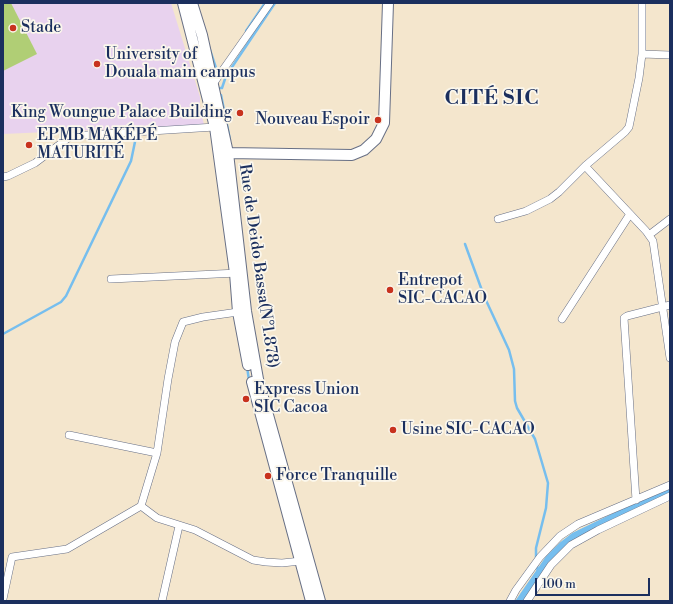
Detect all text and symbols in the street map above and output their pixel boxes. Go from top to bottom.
place label: Stade [21,18,61,38]
marker: Stade [8,23,18,33]
place label: University of Douala main campus [105,45,255,83]
marker: University of Douala main campus [92,59,102,69]
district label: CITÉ SIC [445,87,539,111]
place label: King Woungue Palace Building [11,103,232,123]
marker: King Woungue Palace Building [235,108,245,118]
place label: Nouveau Espoir [255,110,370,130]
marker: Nouveau Espoir [373,115,383,125]
place label: EPMB MAKÉPÉ MATURITÉ [37,126,158,164]
marker: EPMB MAKÉPÉ MATURITÉ [24,140,34,150]
street label: Rue de Deido Bassa(N°1.878) [234,163,282,369]
place label: Entrepot SIC-CACAO [398,271,487,309]
marker: Entrepot SIC-CACAO [385,285,395,295]
place label: Express Union SIC Cacoa [254,380,359,418]
marker: Express Union SIC Cacoa [241,394,251,404]
place label: Usine SIC-CACAO [401,420,535,440]
marker: Usine SIC-CACAO [388,425,398,435]
place label: Force Tranquille [276,466,397,486]
marker: Force Tranquille [263,471,273,481]
scale bar [537,570,652,596]
text: 100 m [542,577,576,592]

